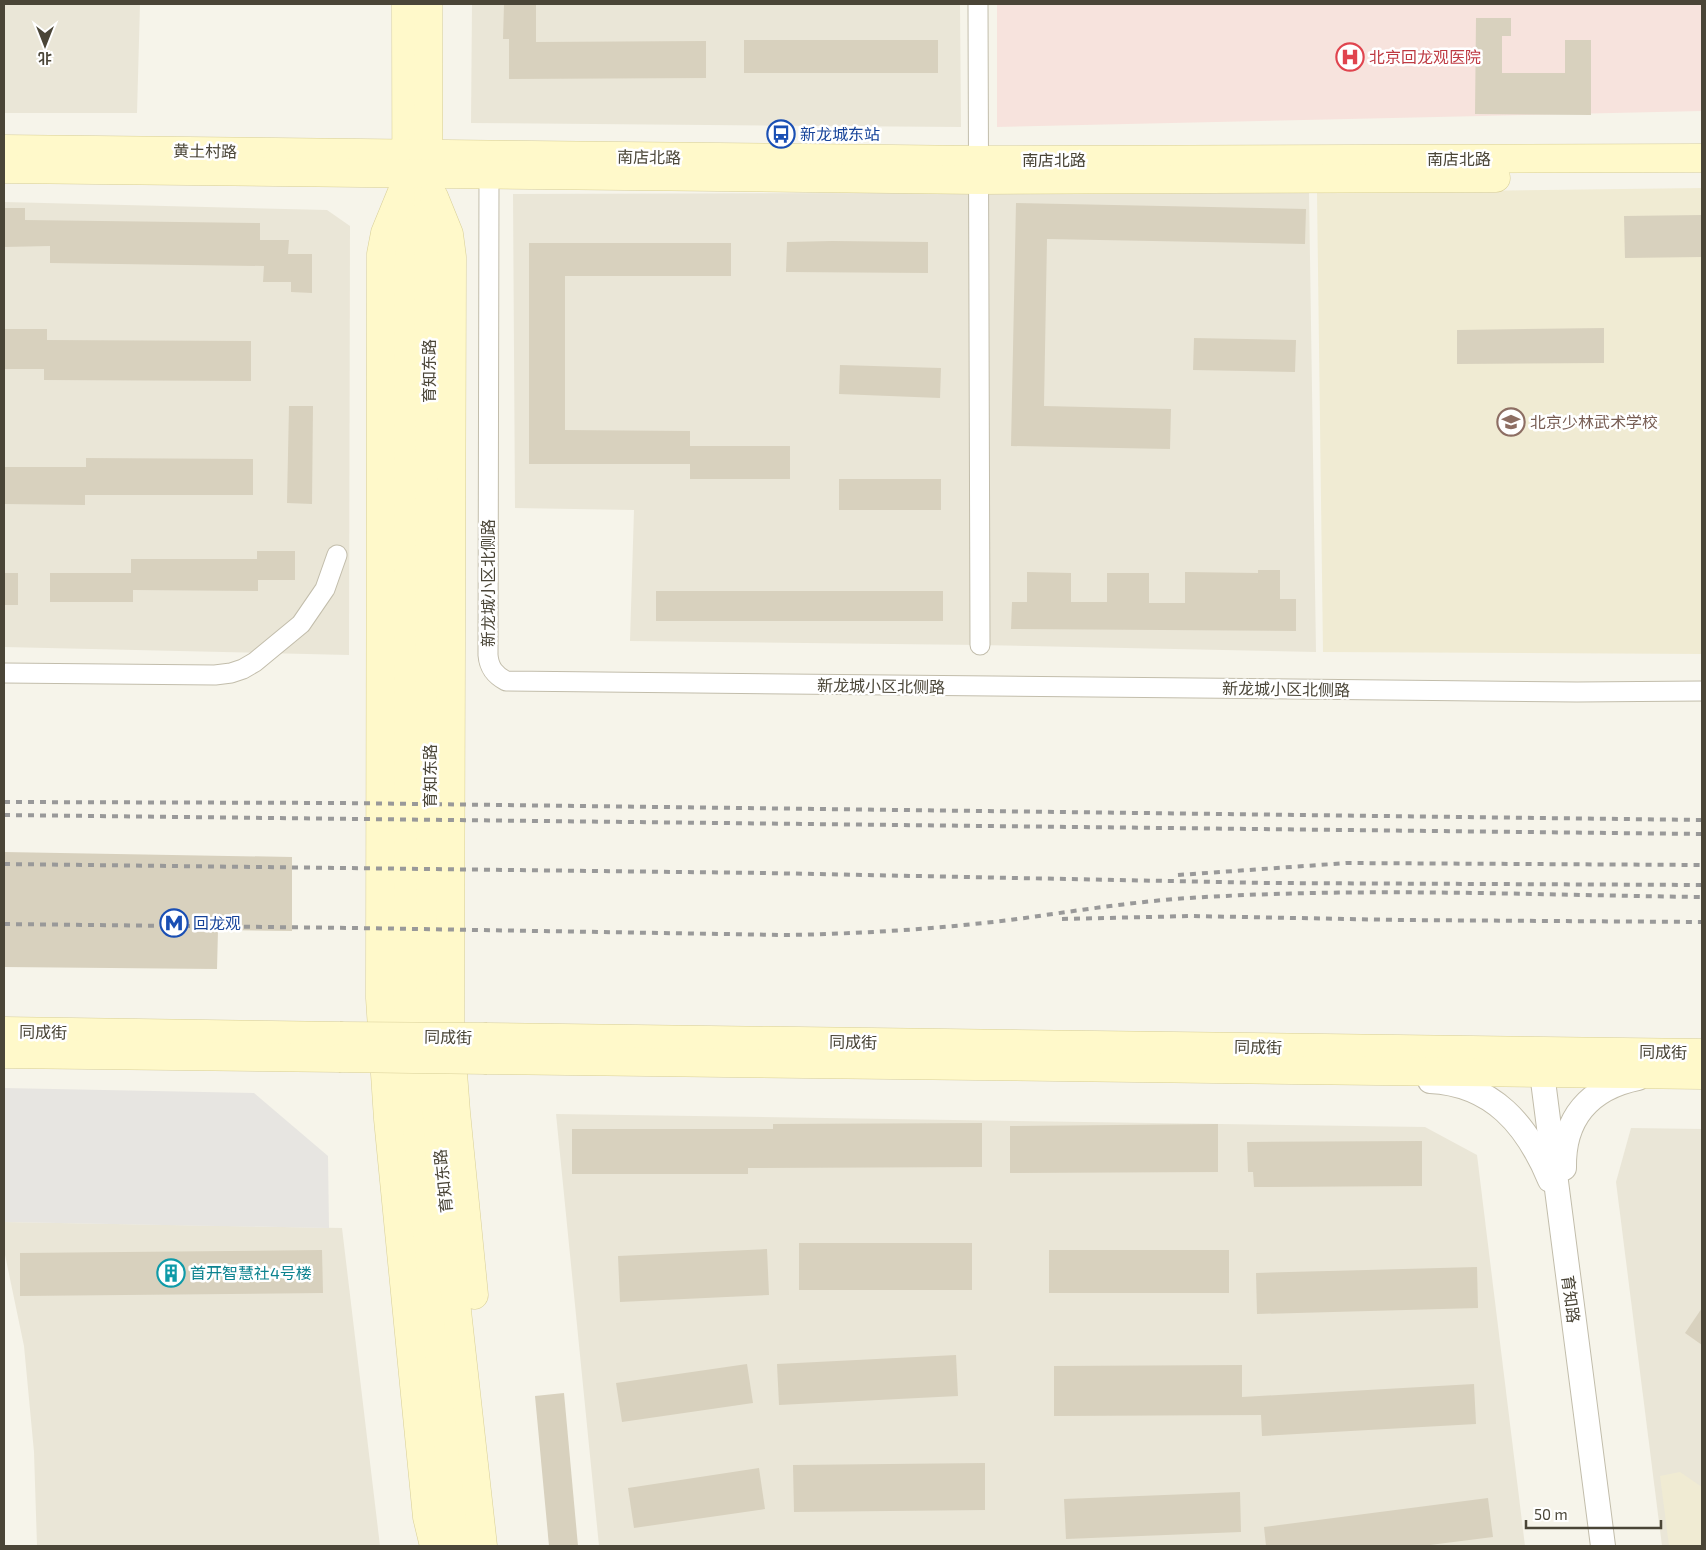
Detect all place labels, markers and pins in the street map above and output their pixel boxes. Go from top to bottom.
hospital icon: 北京回龙观医院 [1335,42,1365,72]
place label: 北京回龙观医院 [1369,47,1481,66]
bus stop icon: 新龙城东站 [766,119,796,149]
place label: 新龙城东站 [800,124,880,143]
school or university icon: 北京少林武术学校 [1496,407,1526,437]
place label: 北京少林武术学校 [1530,412,1658,431]
metro station icon: 回龙观 [159,908,189,938]
place label: 回龙观 [193,913,241,932]
building icon: 首开智慧社4号楼 [156,1258,186,1288]
place label: 首开智慧社4号楼 [190,1263,312,1282]

